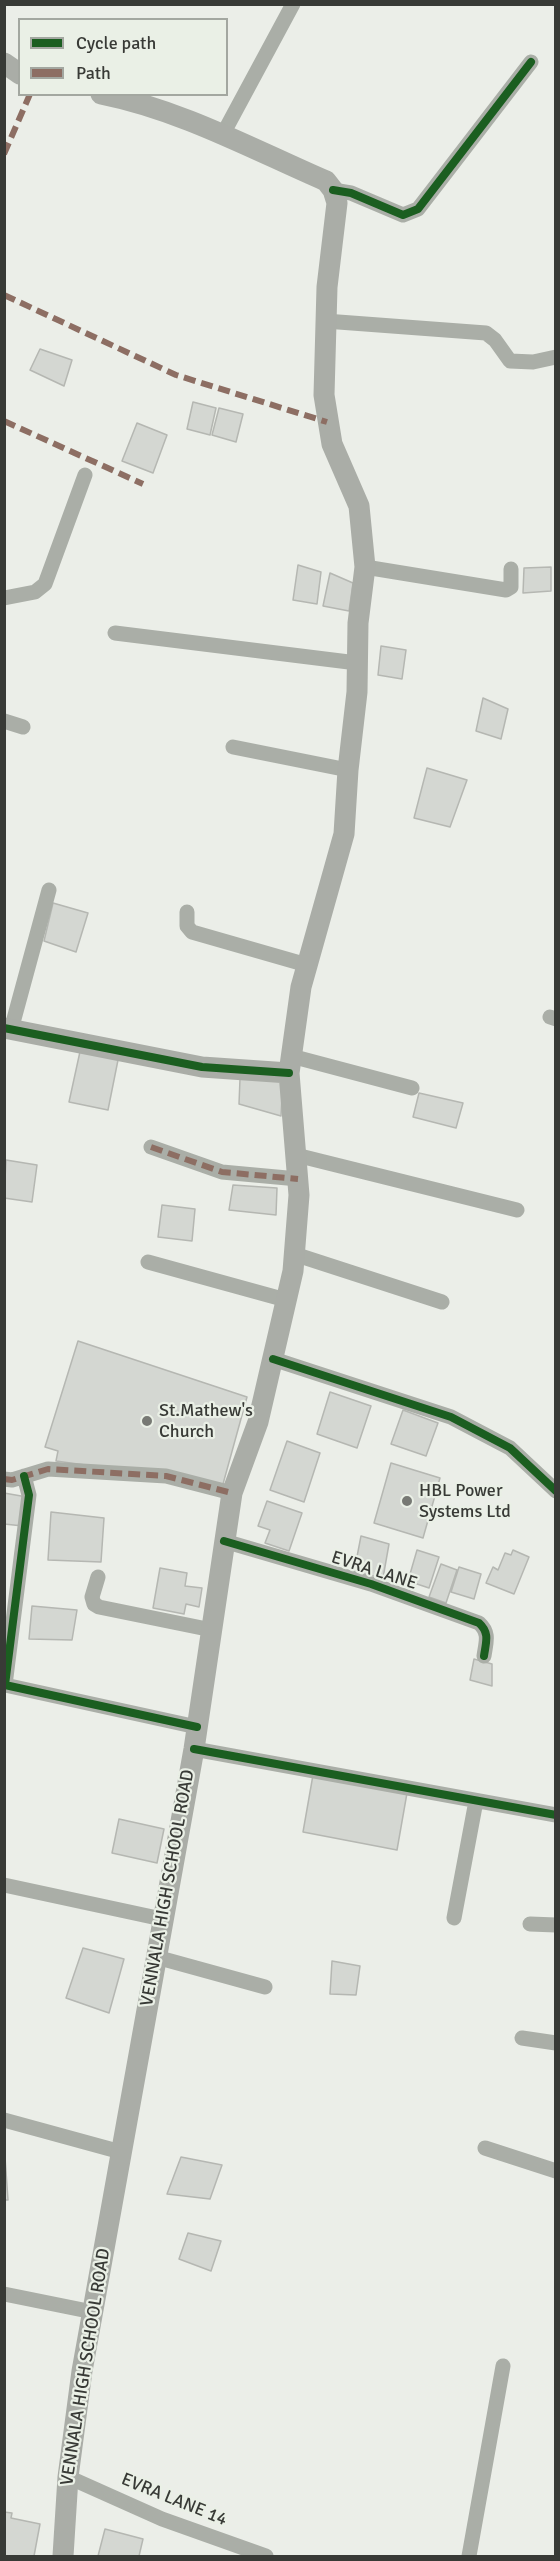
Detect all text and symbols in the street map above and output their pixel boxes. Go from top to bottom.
legend [18,18,228,96]
text: Cycle path [76,32,156,54]
text: Path [76,62,111,84]
place label: St.Mathew's Church [159,1400,253,1442]
marker: St.Mathew's Church [140,1414,154,1428]
place label: HBL Power Systems Ltd [419,1480,511,1522]
marker: HBL Power Systems Ltd [400,1494,414,1508]
street label: EVRA LANE [328,1547,420,1595]
street label: VENNALA HIGH SCHOOL ROAD [137,1768,199,2008]
street label: VENNALA HIGH SCHOOL ROAD [57,2247,115,2487]
street label: EVRA LANE 14 [118,2469,230,2531]

